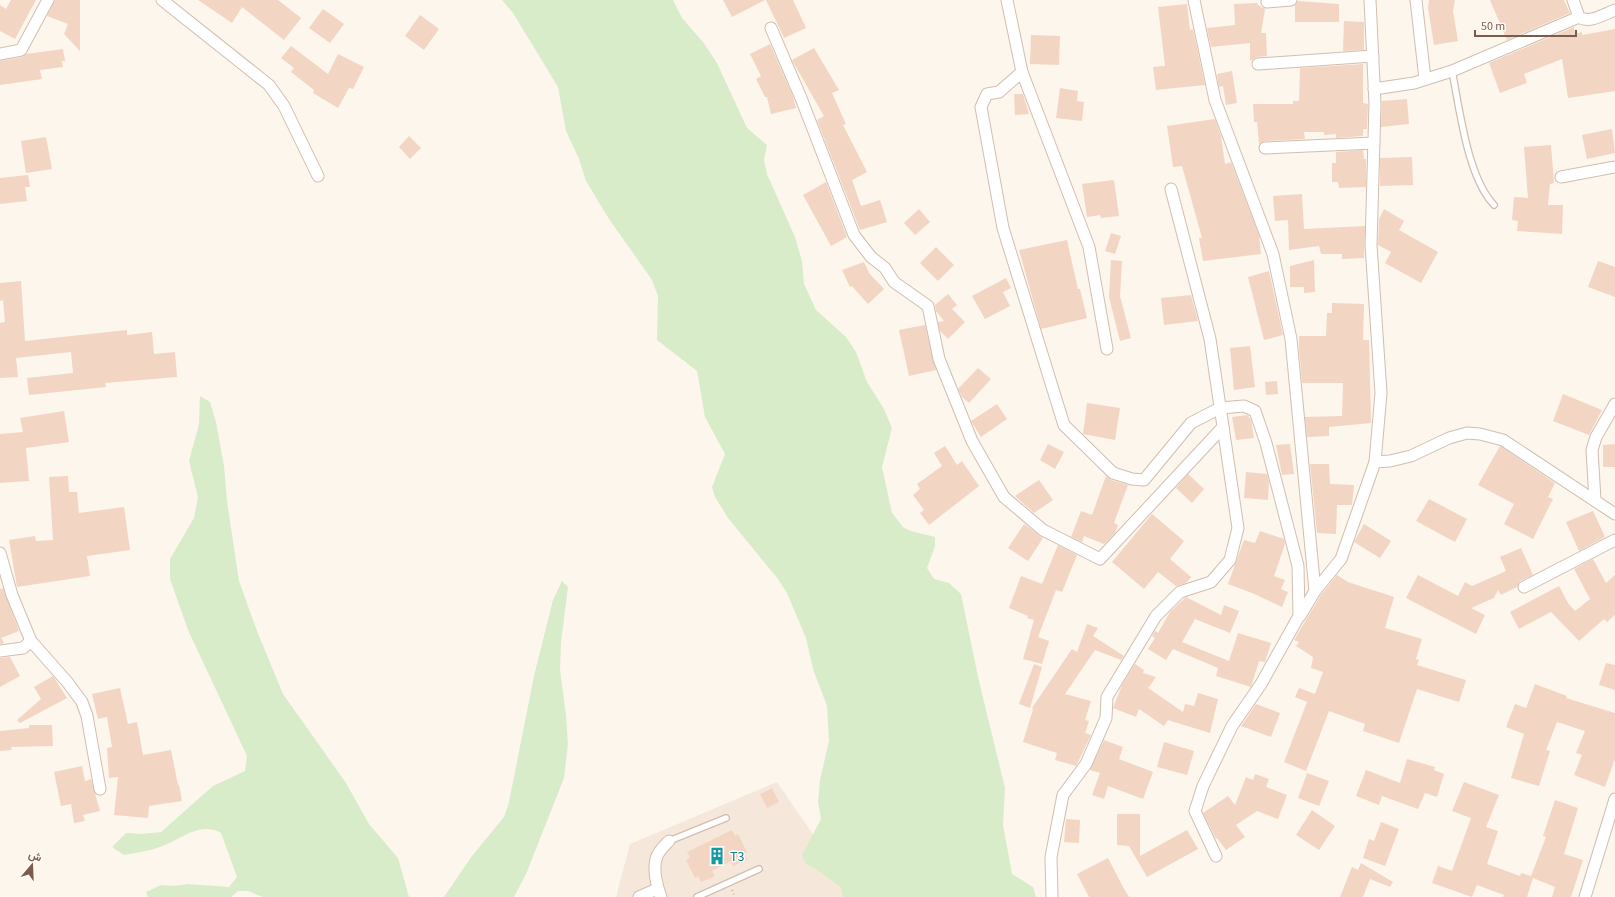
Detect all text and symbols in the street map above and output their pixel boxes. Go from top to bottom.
scale bar [1475,12,1576,38]
text: 50 m [1481,18,1505,35]
north arrow [12,845,52,885]
building icon: T3 [707,846,727,866]
text: ش [26,847,44,865]
place label: T3 [730,847,745,867]

